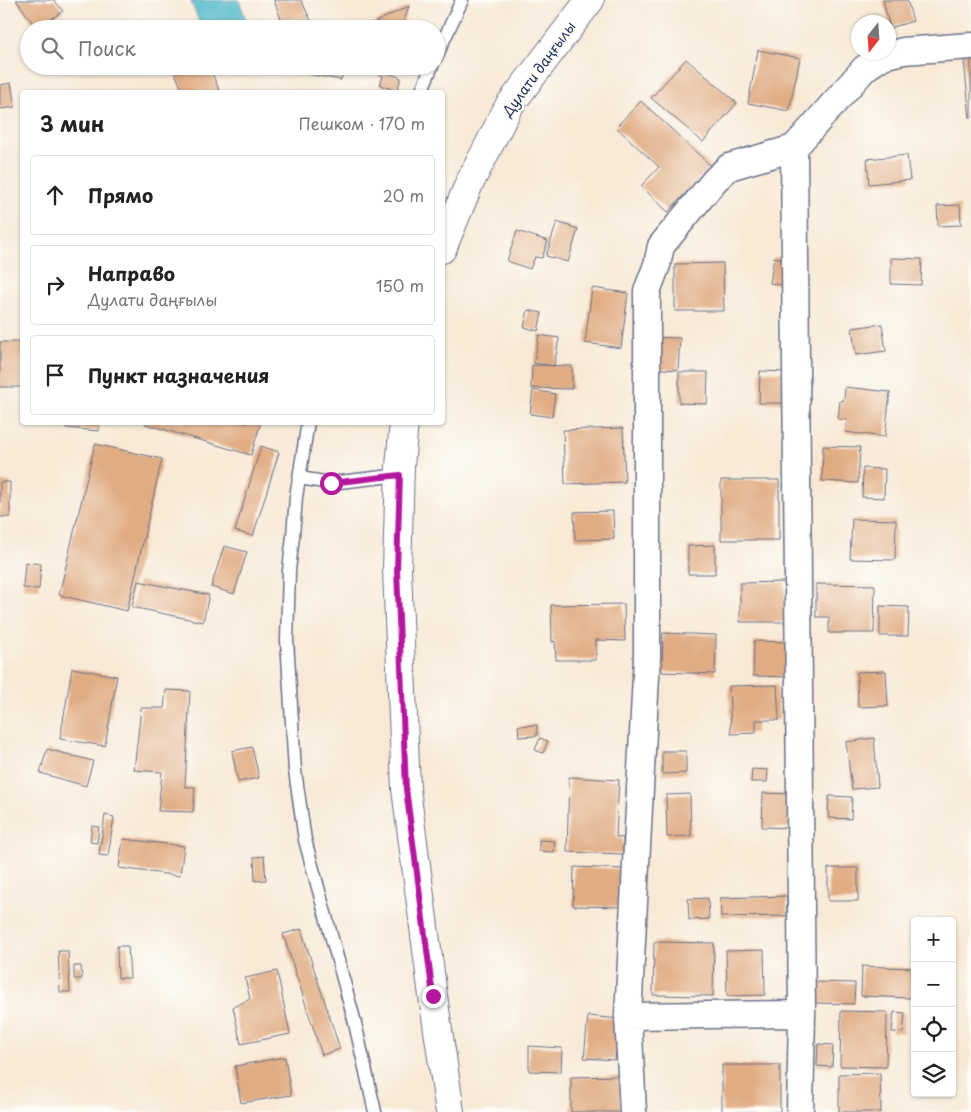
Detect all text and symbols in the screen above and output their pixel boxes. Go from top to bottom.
north arrow [851,15,896,60]
street label: Дулати даңғылы [496,17,580,121]
search box [20,20,445,75]
icon: search [38,34,66,62]
text: Поиск [78,34,136,62]
text: 3 мин [40,107,104,139]
text: Пешком · 170 m [298,111,425,135]
icon: ahead [41,181,69,209]
text: Прямо [88,181,153,209]
text: 20 m [383,183,424,207]
text: Направо [88,259,175,287]
icon: right [41,271,69,299]
text: 150 m [376,273,424,297]
text: Дулати даңғылы [88,287,217,311]
icon: arrive [41,361,69,389]
text: Пункт назначения [88,361,269,389]
route start [320,472,343,495]
map controls [911,917,956,1097]
button: + [911,917,956,962]
button: − [911,962,956,1007]
route end [422,985,445,1008]
button: locate [911,1007,956,1052]
button: layers [911,1052,956,1097]

